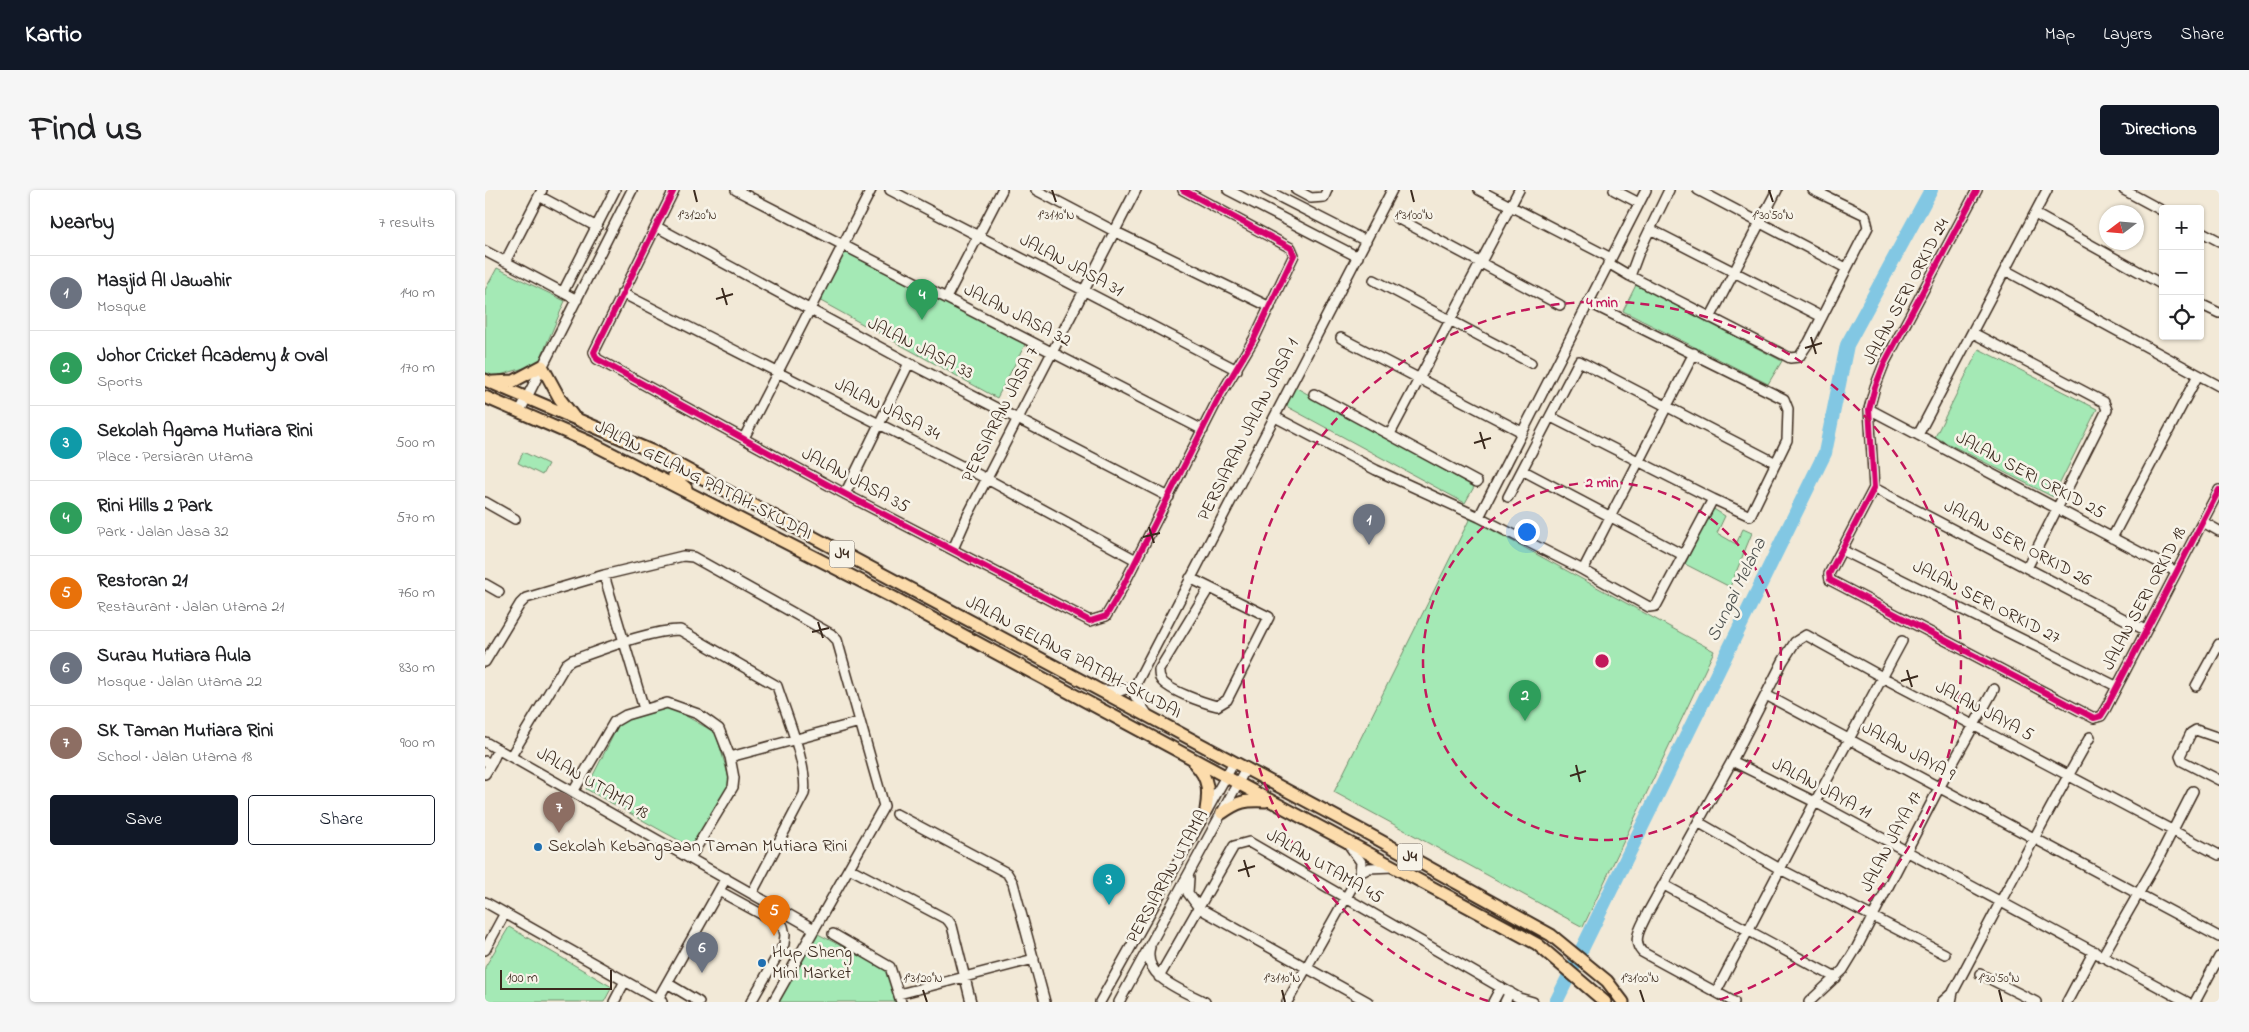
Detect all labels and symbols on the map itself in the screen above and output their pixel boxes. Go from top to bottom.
north arrow [2099,205,2144,250]
text: 1°31'20"N [677,207,717,225]
text: 1°31'10"N [1038,207,1074,225]
text: 1°31'00"N [1395,207,1433,225]
text: 1°30'50"N [1752,207,1794,225]
street label: JALAN SERI ORKID 24 [1857,213,1957,370]
street label: JALAN JASA 31 [1014,228,1128,304]
street label: JALAN JASA 32 [959,278,1075,354]
pin: 4 [906,279,938,320]
text: 4 min [1585,292,1618,314]
street label: JALAN JASA 33 [862,311,978,387]
street label: PERSIARAN JALAN JASA 1 [1192,334,1307,526]
street label: PERSIARAN JASA 7 [956,342,1047,487]
street label: JALAN JASA 34 [829,372,945,448]
street label: JALAN GELANG PATAH-SKUDAI [590,415,816,547]
street label: JALAN SERI ORKID 25 [1951,426,2109,526]
street label: JALAN JASA 35 [796,442,914,520]
text: 2 min [1585,472,1619,494]
street label: JALAN SERI ORKID 26 [1939,494,2095,594]
pin: 1 [1353,504,1385,545]
your location [1514,519,1540,545]
street label: JALAN SERI ORKID 18 [2096,522,2194,675]
water label: Sungai Melana [1700,533,1775,647]
road number: J4 [829,540,855,568]
street label: JALAN SERI ORKID 27 [1907,554,2065,652]
street label: JALAN GELANG PATAH-SKUDAI [960,590,1186,726]
centre of rings [1593,652,1611,670]
street label: JALAN JAYA 5 [1930,675,2038,749]
pin: 2 [1509,680,1541,721]
street label: JALAN JAYA 9 [1856,716,1960,789]
street label: JALAN UTAMA 18 [531,741,653,827]
street label: JALAN JAYA 11 [1767,752,1876,826]
street label: JALAN JAYA 17 [1854,786,1930,897]
pin: 7 [543,792,575,833]
street label: PERSIARAN UTAMA [1120,805,1216,949]
street label: JALAN UTAMA 45 [1261,823,1387,911]
place label: Sekolah Kebangsaan Taman Mutiara Rini [548,834,847,861]
marker: Sekolah Kebangsaan Taman Mutiara Rini [532,841,544,853]
road number: J4 [1397,844,1423,870]
pin: 3 [1093,864,1125,905]
pin: 5 [758,895,790,936]
pin: 6 [686,932,718,973]
place label: Hup Sheng Mini Market [772,940,852,987]
marker: Hup Sheng Mini Market [756,957,768,969]
scale bar [500,967,613,990]
text: 1°31'20"N [903,970,943,988]
text: 1°31'10"N [1264,970,1300,988]
text: 1°31'00"N [1621,970,1659,988]
text: 1°30'50"N [1978,970,2020,988]

